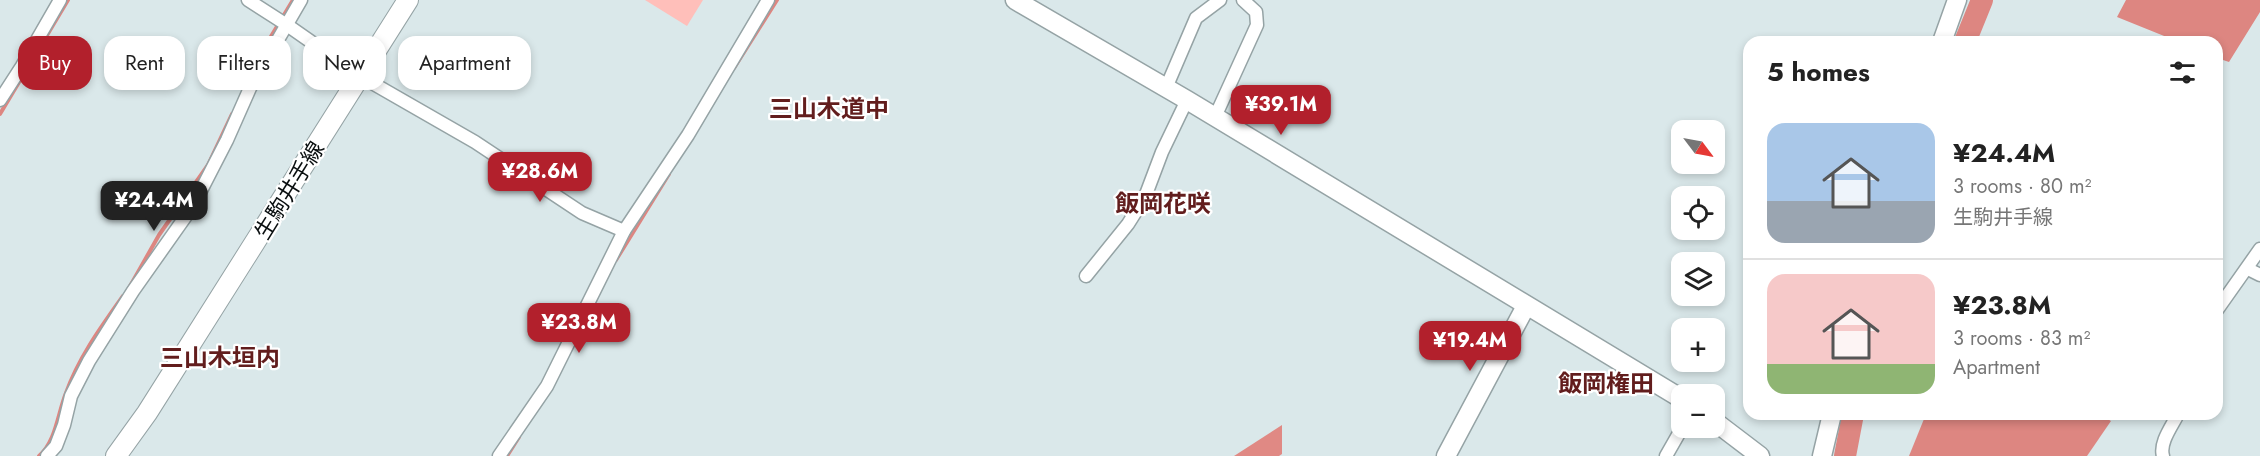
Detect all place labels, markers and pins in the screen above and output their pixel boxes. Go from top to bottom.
pin: ¥39.1M [1232,85,1330,136]
pin: ¥28.6M [491,152,589,203]
pin: ¥24.4M [105,181,203,232]
pin: ¥23.8M [530,303,628,354]
pin: ¥19.4M [1421,321,1519,372]

